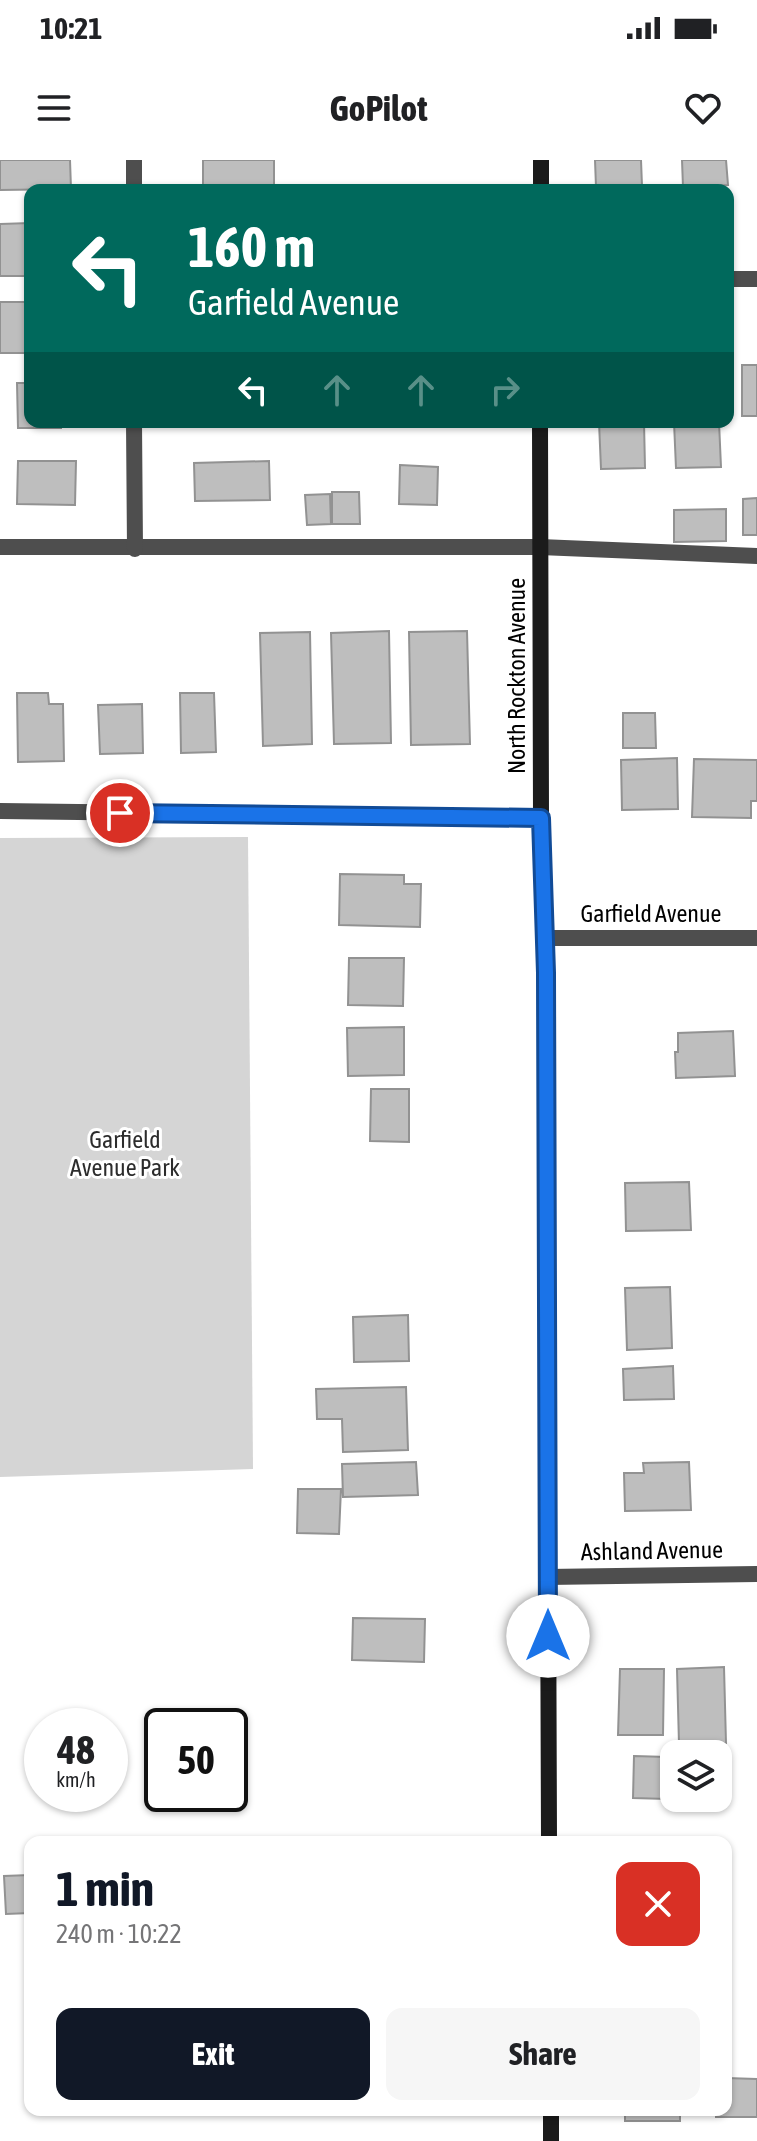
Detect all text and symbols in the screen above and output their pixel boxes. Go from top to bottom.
text: 10:21 [40,11,102,45]
icon: menu [32,86,76,130]
icon: heart [681,86,725,130]
text: GoPilot [329,87,428,129]
text: 160 m [188,215,315,279]
icon: left [56,216,160,320]
text: Garfield Avenue [188,281,399,323]
icon: left [231,368,275,412]
icon: ahead [315,368,359,412]
icon: ahead [399,368,443,412]
icon: right [483,368,527,412]
street label: North Rockton Avenue [503,578,530,774]
pin [86,779,154,847]
icon: arrive [98,791,142,835]
street label: Garfield Avenue [581,900,721,927]
park label: Garfield Avenue Park [70,1126,180,1181]
street label: Ashland Avenue [581,1536,723,1565]
position arrow [506,1594,590,1678]
speed limit sign: 50 [144,1708,248,1812]
text: 48 [57,1727,95,1772]
map controls [660,1740,732,1812]
button: layers [660,1740,732,1812]
text: km/h [56,1768,96,1791]
text: 1 min [56,1861,154,1916]
button: close [616,1862,700,1946]
text: 240 m · 10:22 [56,1919,182,1949]
button: Exit [56,2008,370,2100]
button: Share [386,2008,700,2100]

